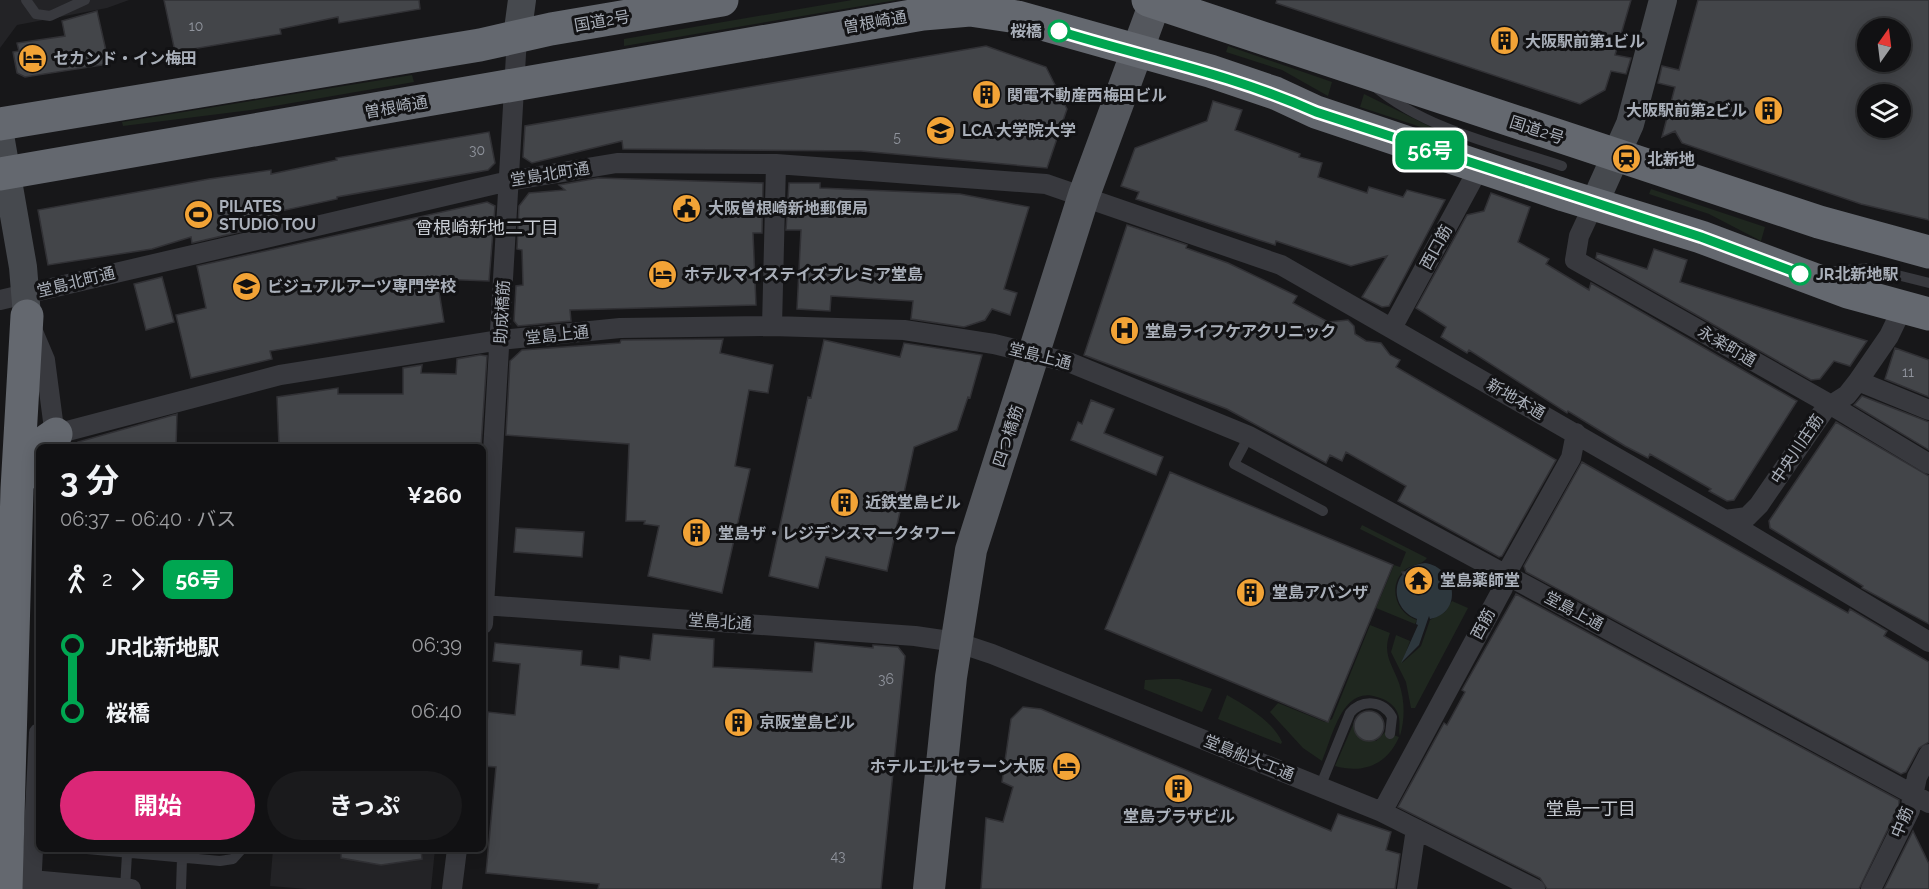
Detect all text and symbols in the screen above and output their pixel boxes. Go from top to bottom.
street label: 国道2号 [573,7,631,35]
street label: 曽根崎通 [842,7,908,37]
house number: 10 [189,18,203,34]
north arrow [1857,18,1911,72]
map controls [1857,18,1911,138]
marker: 桜橋 [1048,20,1070,42]
place label: 桜橋 [1010,22,1042,41]
building icon: 大阪駅前第1ビル [1488,25,1520,57]
place label: 大阪駅前第1ビル [1525,32,1645,51]
hotel icon: セカンド・イン梅田 [16,42,48,74]
place label: セカンド・イン梅田 [53,49,197,68]
building icon: 関電不動産西梅田ビル [970,79,1002,111]
button: layers [1857,84,1911,138]
place label: 関電不動産西梅田ビル [1007,86,1167,105]
street label: 曽根崎通 [363,92,429,122]
building icon: 大阪駅前第2ビル [1752,94,1784,126]
place label: 大阪駅前第2ビル [1626,101,1747,120]
street label: 国道2号 [1507,112,1567,148]
school or university icon: LCA 大学院大学 [925,114,957,146]
place label: LCA 大学院大学 [962,121,1076,140]
house number: 5 [893,129,901,145]
line badge: 56号 [1396,130,1464,170]
text: 56号 [1407,138,1453,163]
house number: 30 [469,142,485,158]
station icon: 北新地 [1610,143,1642,175]
place label: 北新地 [1647,150,1695,169]
street label: 堂島北町通 [509,158,591,190]
public building icon: 大阪曽根崎新地郵便局 [671,192,703,224]
place label: PILATES STUDIO TOU [219,197,316,234]
sports icon: PILATES STUDIO TOU [182,199,214,231]
place label: 大阪曽根崎新地郵便局 [708,199,868,218]
district label: 曾根崎新地二丁目 [415,217,559,238]
street label: 西口筋 [1416,221,1456,273]
hotel icon: ホテルマイステイズプレミア堂島 [647,258,679,290]
street label: 堂島北町通 [35,263,117,301]
marker: JR北新地駅 [1789,263,1811,285]
place label: ホテルマイステイズプレミア堂島 [684,265,923,284]
place label: JR北新地駅 [1816,265,1899,284]
school or university icon: ビジュアルアーツ専門学校 [230,270,262,302]
place label: ビジュアルアーツ専門学校 [267,277,456,296]
street label: 助成橋筋 [491,280,513,344]
hospital icon: 堂島ライフケアクリニック [1108,315,1140,347]
street label: 堂島上通 [524,322,590,348]
place label: 堂島ライフケアクリニック [1145,322,1336,341]
street label: 永楽町通 [1695,322,1759,370]
street label: 堂島上通 [1007,339,1073,373]
house number: 11 [1902,364,1914,380]
street label: 新地本通 [1484,375,1548,423]
street label: 四つ橋筋 [989,403,1027,469]
street label: 中央川庄筋 [1767,411,1827,487]
text: 3 分 [60,461,119,500]
text: ¥260 [407,482,462,508]
building icon: 近鉄堂島ビル [828,486,860,518]
place label: 近鉄堂島ビル [865,493,961,512]
text: 06:37 – 06:40 · バス [60,507,236,531]
building icon: 堂島ザ・レジデンスマークタワー [681,517,713,549]
place label: 堂島ザ・レジデンスマークタワー [718,524,957,543]
icon: walk [60,563,93,596]
icon: forward [121,563,154,596]
temple icon: 堂島薬師堂 [1403,564,1435,596]
text: 2 [102,567,112,591]
text: 56号 [175,567,221,592]
place label: 堂島薬師堂 [1440,571,1520,590]
building icon: 堂島アバンザ [1235,576,1267,608]
place label: 堂島アバンザ [1272,583,1368,602]
street label: 堂島上通 [1541,588,1607,634]
street label: 西筋 [1467,605,1499,643]
street label: 堂島北通 [687,610,753,634]
text: 06:39 [412,633,462,657]
text: JR北新地駅 [106,634,219,660]
house number: 36 [878,671,894,687]
text: 06:40 [411,699,462,723]
text: 桜橋 [106,700,150,726]
building icon: 京阪堂島ビル [722,706,754,738]
place label: 京阪堂島ビル [759,713,855,732]
street label: 堂島船大工通 [1201,731,1297,785]
hotel icon: ホテルエルセラーン大阪 [1050,750,1082,782]
place label: ホテルエルセラーン大阪 [870,757,1045,776]
button: 開始 [60,771,255,840]
button: きっぷ [267,771,462,840]
building icon: 堂島プラザビル [1163,772,1195,804]
district label: 堂島一丁目 [1546,798,1636,819]
street label: 中筋 [1887,804,1917,840]
place label: 堂島プラザビル [1123,807,1235,826]
house number: 43 [830,848,846,864]

